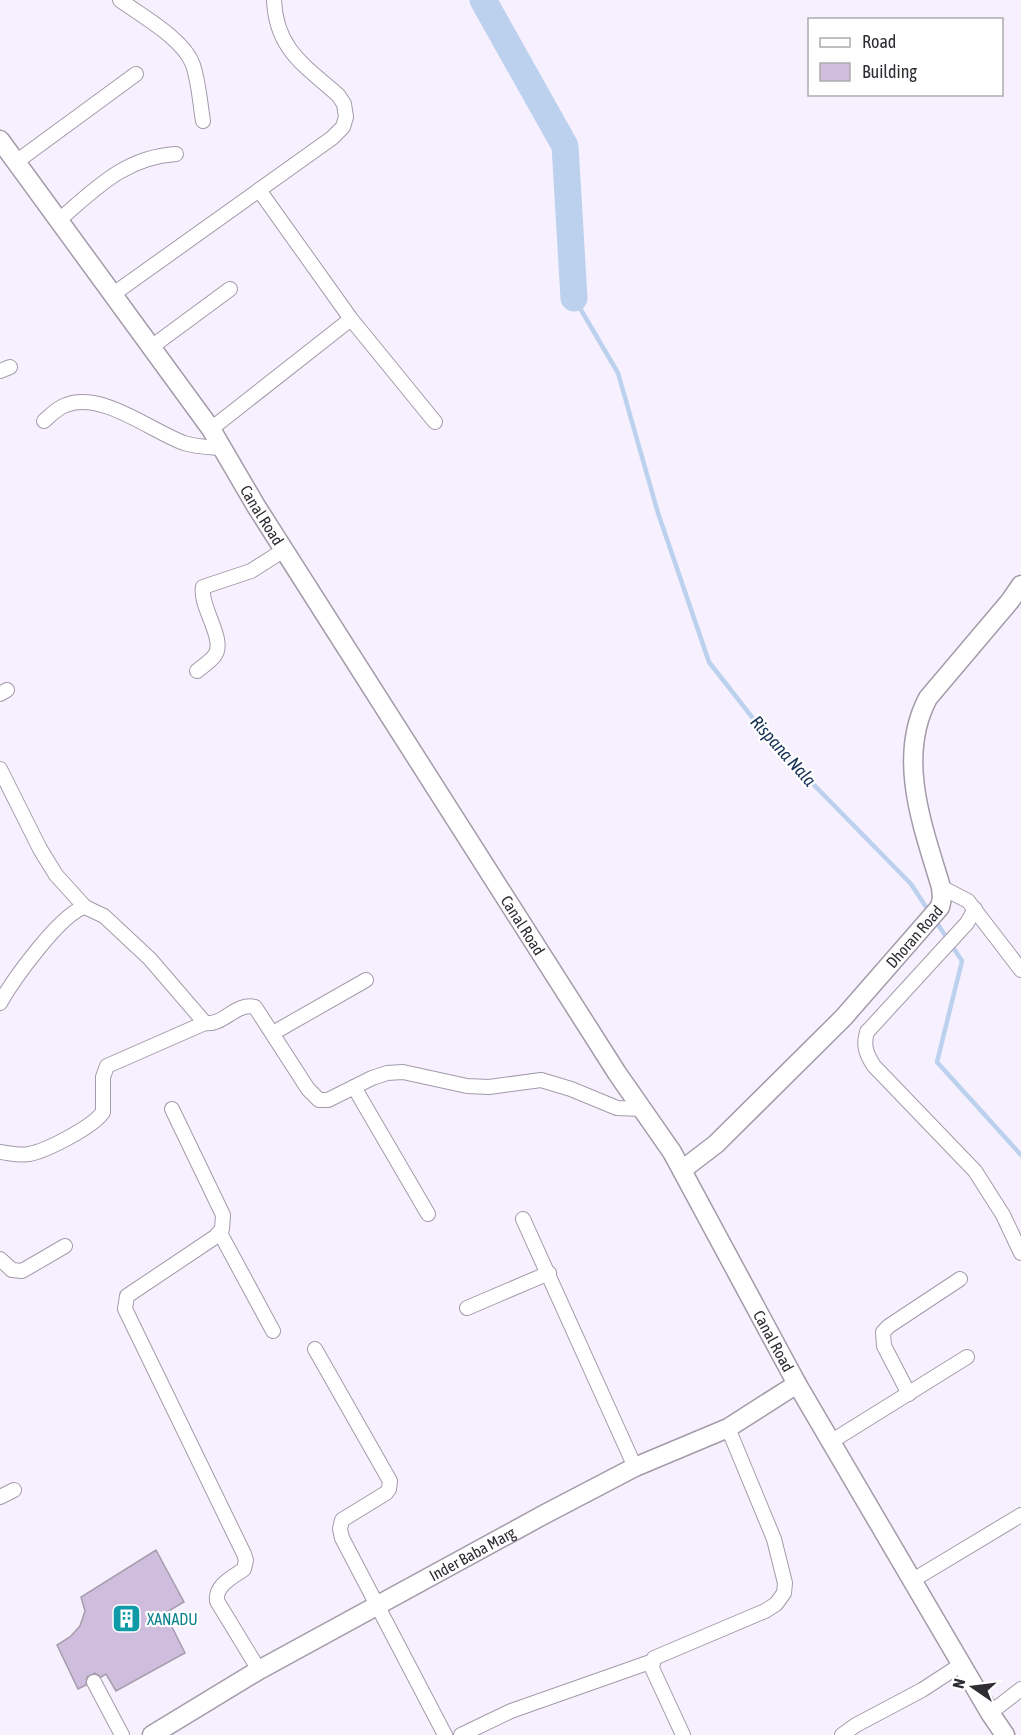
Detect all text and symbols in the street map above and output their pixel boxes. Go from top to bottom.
legend [808,18,1003,96]
text: Road [862,31,896,52]
text: Building [862,61,917,82]
street label: Canal Road [237,482,287,548]
water label: Rispana Nala [746,711,821,791]
street label: Canal Road [497,892,548,958]
street label: Dhoran Road [882,902,946,971]
street label: Canal Road [750,1307,798,1375]
street label: Inder Baba Marg [426,1523,519,1584]
building icon: XANADU [110,1603,142,1635]
place label: XANADU [147,1610,198,1628]
north arrow [943,1657,1003,1717]
text: N [949,1677,968,1690]

